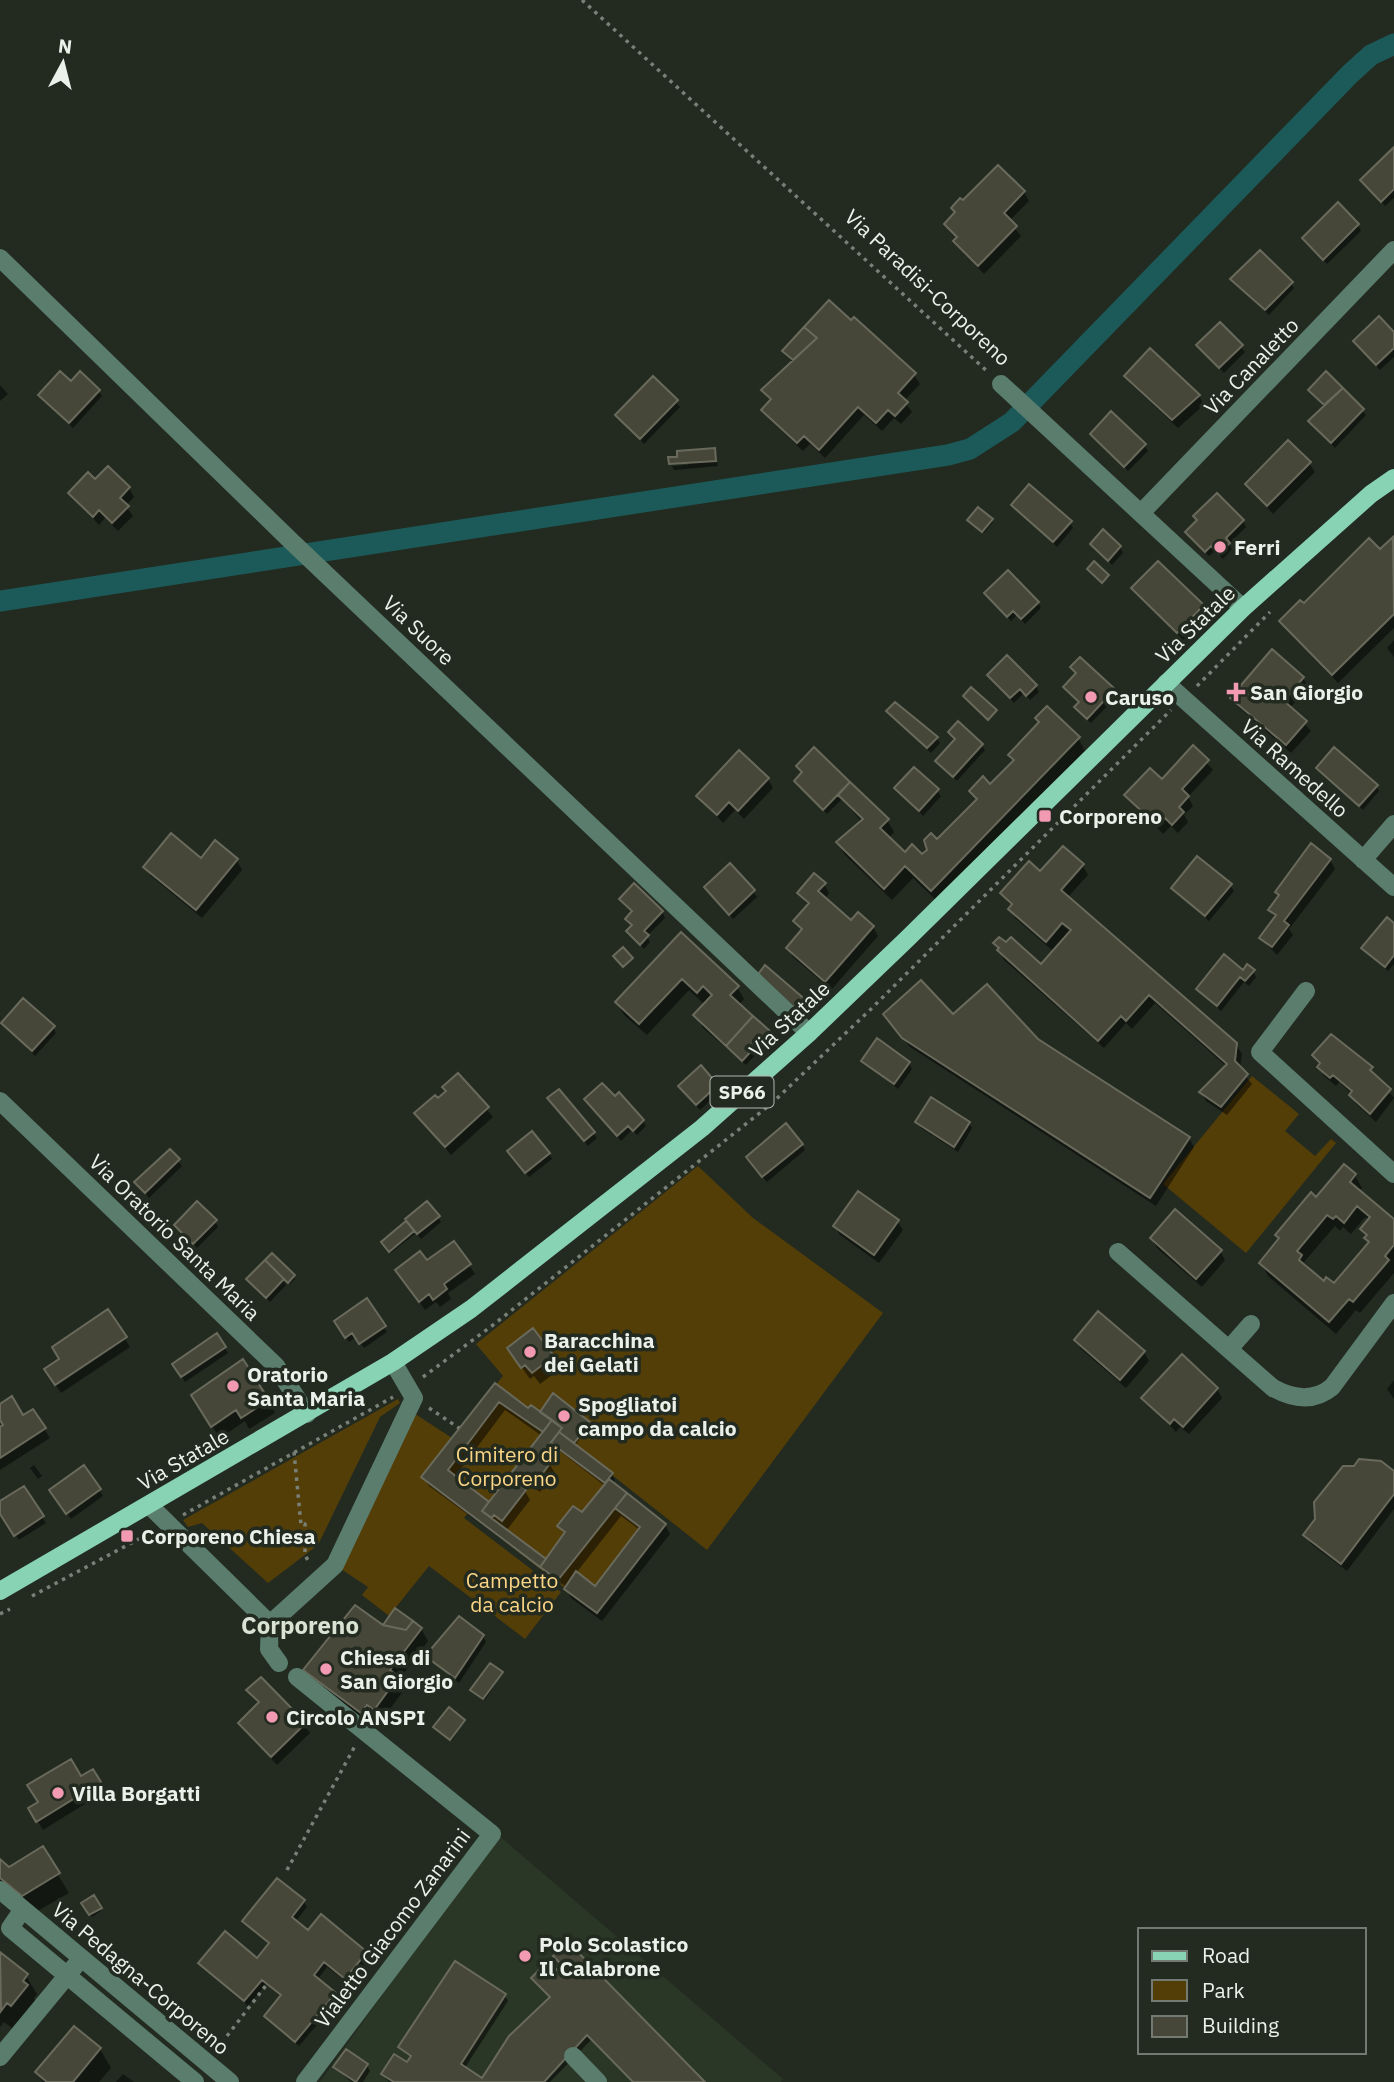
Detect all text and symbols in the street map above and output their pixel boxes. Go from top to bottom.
north arrow [28,28,98,98]
text: N [57,33,73,59]
street label: Via Paradisi-Corporeno [839,203,1017,371]
street label: Via Canaletto [1197,311,1305,421]
place label: Ferri [1234,533,1280,561]
marker: Ferri [1212,539,1228,555]
street label: Via Statale [1149,579,1241,669]
street label: Via Suore [377,589,461,671]
place label: San Giorgio [1250,678,1363,706]
place label: Caruso [1105,683,1174,711]
marker: San Giorgio [1228,684,1244,700]
marker: Caruso [1083,689,1099,705]
street label: Via Ramedello [1235,712,1355,824]
place label: Corporeno [1059,802,1162,830]
marker: Corporeno [1037,808,1053,824]
street label: Via Statale [743,974,835,1064]
road number: SP66 [710,1076,774,1108]
street label: Via Oratorio Santa Maria [83,1148,267,1326]
place label: Baracchina dei Gelati [544,1326,655,1378]
marker: Baracchina dei Gelati [522,1344,538,1360]
place label: Oratorio Santa Maria [247,1360,365,1412]
marker: Oratorio Santa Maria [225,1378,241,1394]
place label: Spogliatoi campo da calcio [578,1390,737,1442]
marker: Spogliatoi campo da calcio [556,1408,572,1424]
street label: Via Statale [132,1422,234,1496]
park label: Cimitero di Corporeno [456,1440,558,1492]
place label: Corporeno Chiesa [141,1522,316,1550]
marker: Corporeno Chiesa [119,1528,135,1544]
park label: Campetto da calcio [466,1566,558,1618]
district label: Corporeno [241,1609,359,1641]
place label: Chiesa di San Giorgio [340,1643,453,1695]
marker: Chiesa di San Giorgio [318,1661,334,1677]
place label: Circolo ANSPI [286,1703,425,1731]
marker: Circolo ANSPI [264,1709,280,1725]
place label: Villa Borgatti [72,1779,201,1807]
marker: Villa Borgatti [50,1785,66,1801]
street label: Vialetto Giacomo Zanarini [308,1823,476,2033]
street label: Via Pedagna-Corporeno [46,1895,236,2061]
legend [1138,1928,1366,2054]
place label: Polo Scolastico Il Calabrone [539,1930,689,1982]
text: Road [1202,1941,1250,1969]
marker: Polo Scolastico Il Calabrone [517,1948,533,1964]
text: Park [1202,1976,1245,2004]
text: Building [1202,2011,1279,2039]

